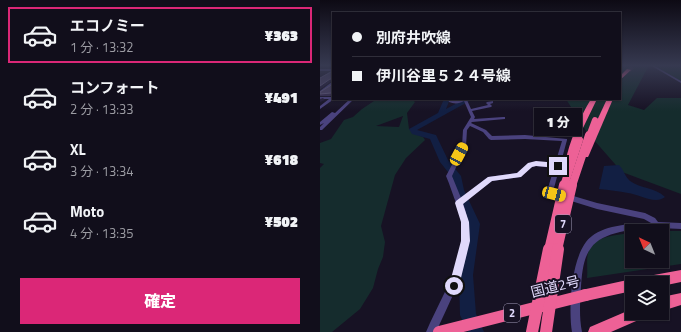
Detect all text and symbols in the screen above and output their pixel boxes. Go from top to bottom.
text: エコノミー [70,14,145,37]
icon: car [22,17,58,53]
text: ¥363 [265,24,298,47]
text: 別府井吹線 [376,26,451,49]
text: 1 分 · 13:32 [70,37,134,57]
text: 伊川谷里５２４号線 [376,64,511,87]
text: コンフォート [70,76,160,99]
icon: car [22,79,58,115]
text: ¥491 [265,86,298,109]
text: 2 分 · 13:33 [70,99,134,119]
callout: 1 分 [534,108,582,136]
text: 1 分 [547,112,569,132]
text: XL [70,138,86,161]
icon: car [22,141,58,177]
car [448,141,470,167]
text: ¥618 [265,148,298,171]
route end [549,157,567,175]
text: 3 分 · 13:34 [70,161,134,181]
car [541,185,567,203]
text: Moto [70,200,104,223]
icon: car [22,203,58,239]
text: ¥502 [265,210,298,233]
road number: 7 [555,215,571,233]
text: 4 分 · 13:35 [70,223,134,243]
north arrow [625,224,669,268]
map controls [625,224,669,320]
street label: 国道2号 [528,270,582,302]
button: layers [625,276,669,320]
route start [445,277,463,295]
button: 確定 [20,278,300,324]
road number: 2 [504,304,520,322]

